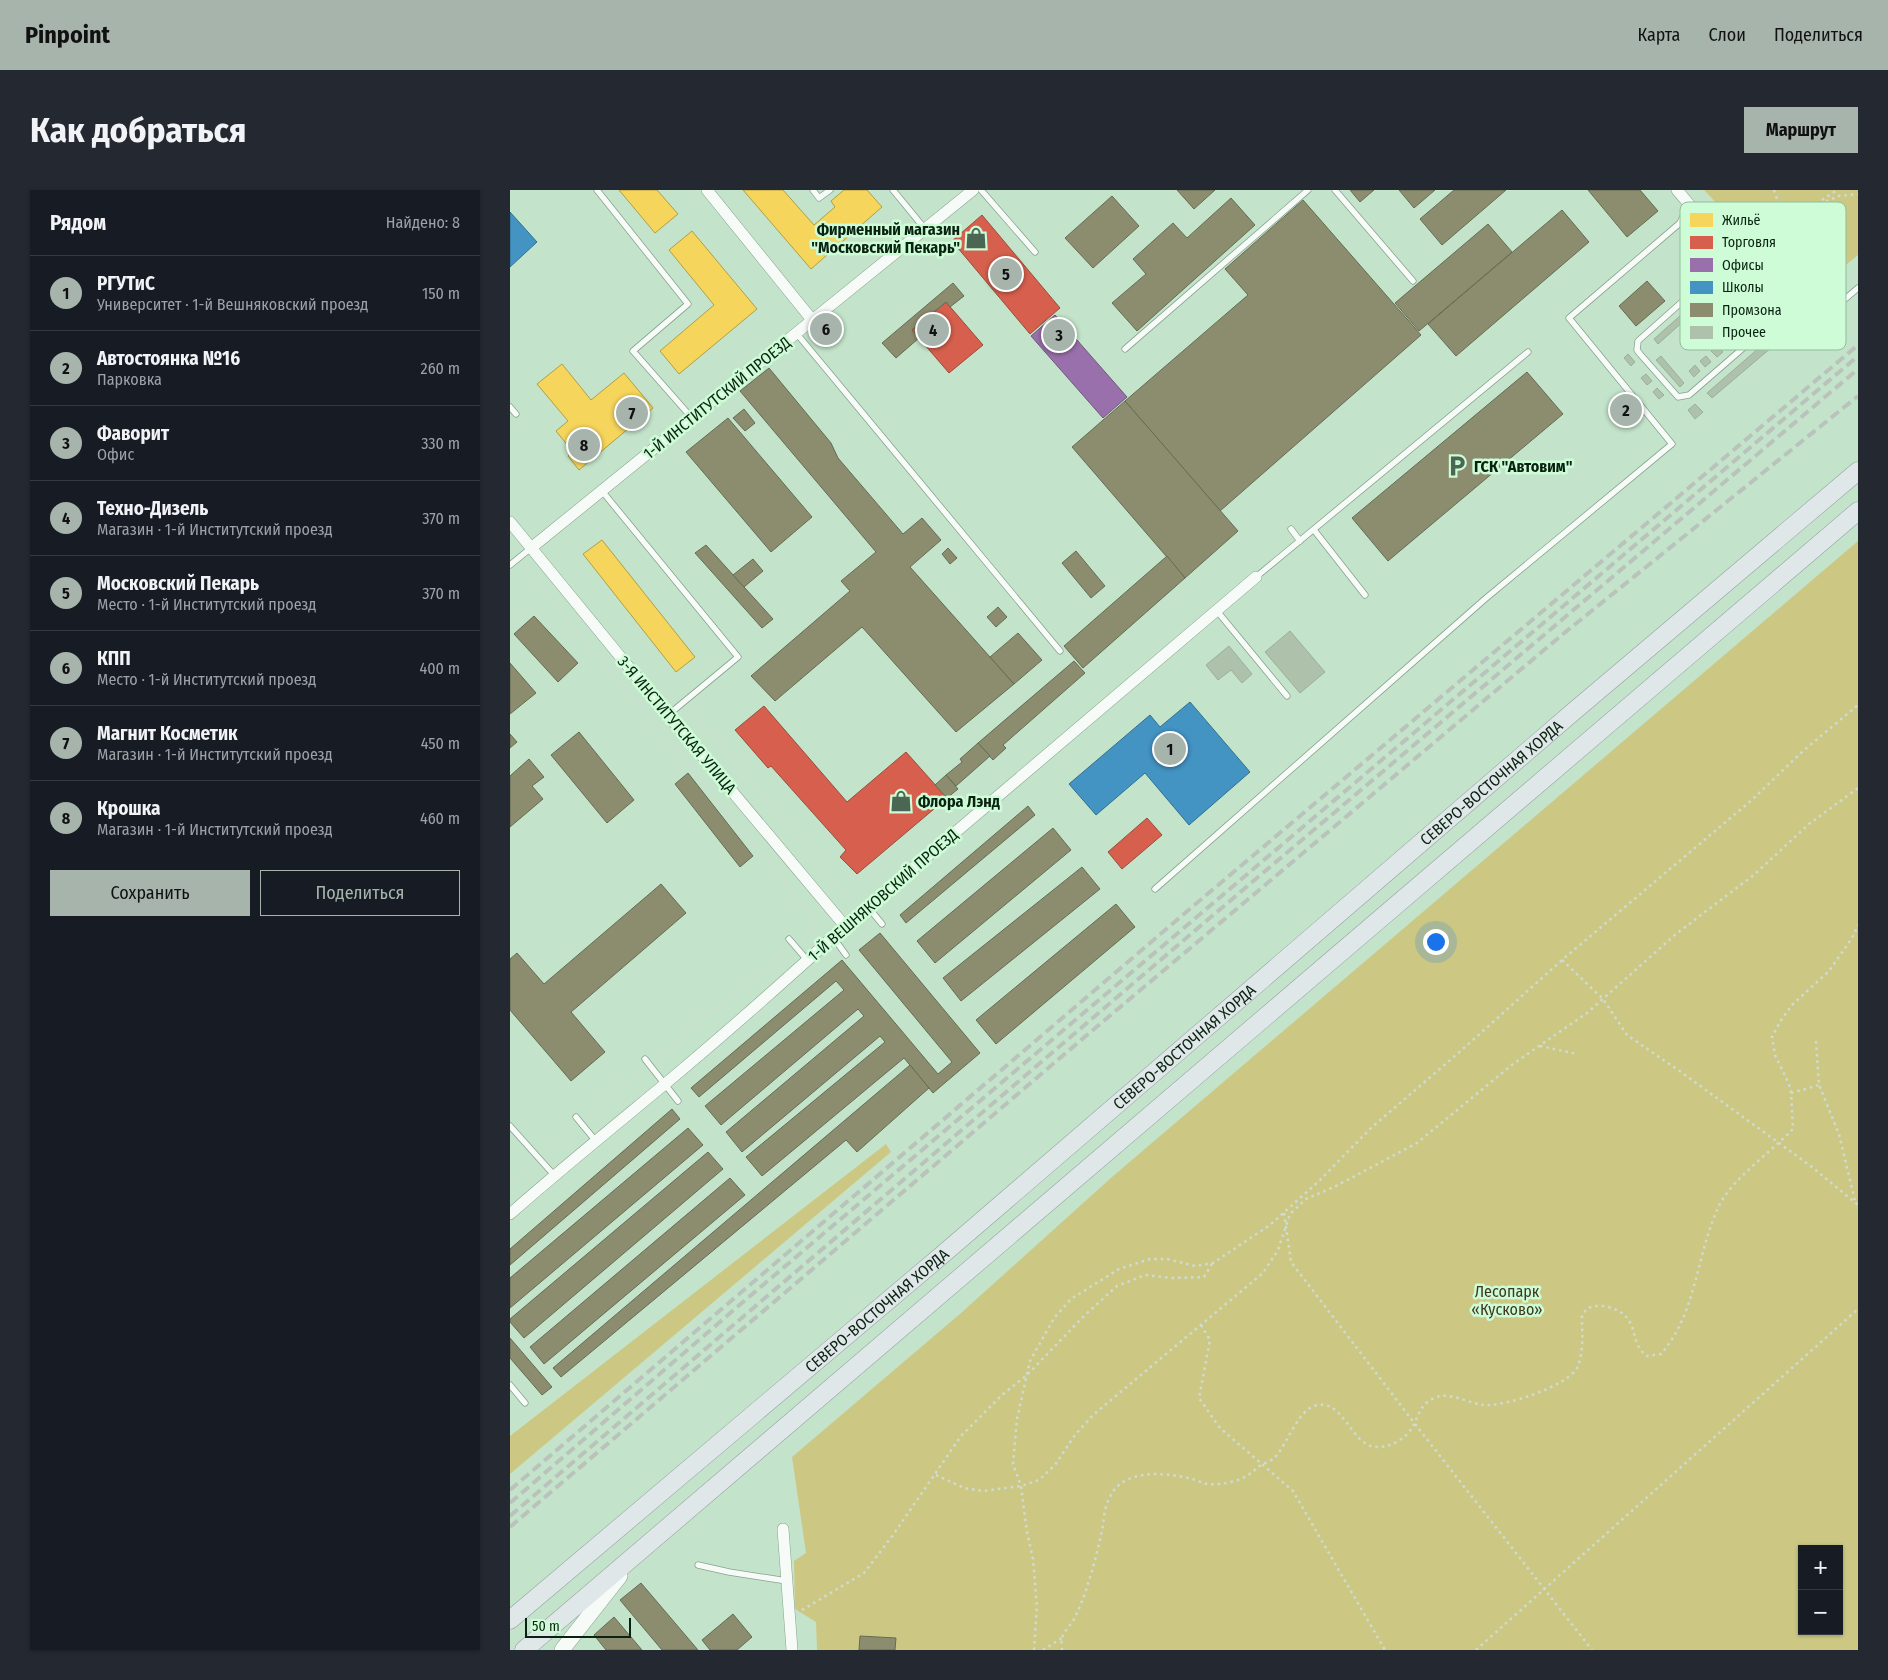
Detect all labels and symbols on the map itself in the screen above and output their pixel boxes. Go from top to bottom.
legend [1680,202,1846,350]
text: Жильё [1722,212,1761,229]
place label: Фирменный магазин "Московский Пекарь" [811,220,960,257]
shop icon: Фирменный магазин "Московский Пекарь" [963,225,989,251]
text: Торговля [1722,234,1776,251]
pin: 5 [990,255,1022,293]
text: Офисы [1722,257,1764,274]
text: Школы [1722,279,1764,296]
text: Промзона [1722,302,1782,319]
pin: 6 [810,310,842,348]
pin: 4 [917,311,949,349]
pin: 3 [1043,316,1075,354]
text: Прочее [1722,324,1766,341]
street label: 1-Й ИНСТИТУТСКИЙ ПРОЕЗД [640,333,794,463]
pin: 2 [1610,391,1642,429]
pin: 7 [616,394,648,432]
pin: 8 [568,426,600,464]
parking icon: ГСК "Автовим" [1444,453,1470,479]
place label: ГСК "Автовим" [1474,457,1573,476]
street label: 3-Я ИНСТИТУТСКАЯ УЛИЦА [614,652,741,798]
street label: СЕВЕРО-ВОСТОЧНАЯ ХОРДА [1416,716,1567,849]
pin: 1 [1154,730,1186,768]
shop icon: Флора Лэнд [888,788,914,814]
place label: Флора Лэнд [918,792,1000,811]
street label: 1-Й ВЕШНЯКОВСКИЙ ПРОЕЗД [804,825,962,965]
your location [1423,929,1449,955]
street label: СЕВЕРО-ВОСТОЧНАЯ ХОРДА [1109,980,1260,1113]
street label: СЕВЕРО-ВОСТОЧНАЯ ХОРДА [801,1244,953,1376]
park label: Лесопарк «Кусково» [1471,1282,1543,1319]
scale bar [525,1615,631,1638]

